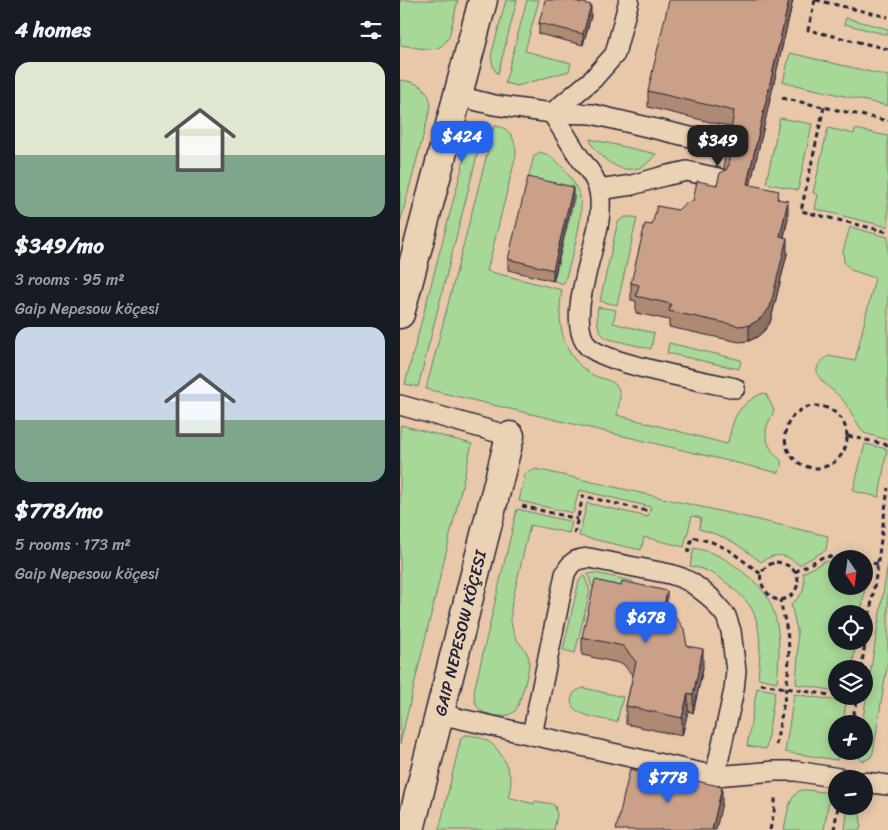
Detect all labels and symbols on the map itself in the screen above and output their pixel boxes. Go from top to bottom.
pin: $424 [432,120,492,163]
pin: $349 [688,124,748,167]
street label: GAIP NEPESOW KÖÇESI [426,546,495,719]
north arrow [828,550,872,595]
pin: $678 [616,602,676,644]
pin: $778 [638,762,698,804]

